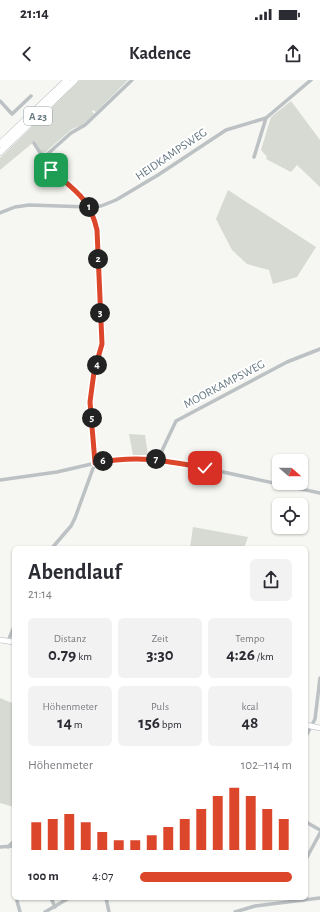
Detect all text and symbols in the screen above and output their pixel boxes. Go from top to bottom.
text: 21:14 [20,6,49,21]
icon: back [16,43,38,65]
icon: share [282,43,304,65]
text: Kadence [129,45,191,63]
road number: A 23 [24,107,52,125]
street label: HEIDKAMPSWEG [133,126,209,182]
pin [34,153,68,187]
icon: arrive [40,159,62,181]
pin: 1 [79,197,99,217]
text: 1 [87,201,91,212]
pin: 2 [88,249,108,269]
text: 2 [95,253,101,264]
pin: 3 [90,303,110,323]
text: 3 [98,307,102,318]
pin: 4 [87,355,107,375]
street label: MOORKAMPSWEG [182,358,266,410]
text: 4 [94,359,100,370]
pin: 5 [82,408,102,428]
text: 5 [90,412,94,423]
pin: 7 [146,449,166,469]
pin: 6 [93,451,113,471]
pin [188,451,222,485]
text: 7 [154,453,158,464]
north arrow [272,454,308,490]
map controls [272,454,308,534]
text: 6 [100,455,106,466]
icon: check [194,457,216,479]
button: locate [272,498,308,534]
button: share [250,559,292,601]
text: Abendlauf [28,561,121,583]
text: 21:14 [28,588,52,601]
text: Distanz [54,633,86,644]
text: Zeit [152,633,168,644]
text: Tempo [235,633,265,644]
text: 0.79 [48,646,76,663]
text: 3:30 [146,646,174,663]
text: 4:26 [226,646,255,663]
text: km [76,651,92,662]
text: /km [255,651,274,662]
text: Höhenmeter [43,701,97,712]
text: Puls [151,701,169,712]
text: kcal [242,701,258,712]
text: 14 [57,714,72,731]
text: 156 [138,714,160,731]
text: 48 [242,714,258,731]
text: m [72,719,83,730]
text: bpm [160,719,182,730]
text: Höhenmeter [28,759,93,772]
text: 102–114 m [241,759,292,772]
text: 100 m [28,870,59,883]
text: 4:07 [92,870,114,883]

